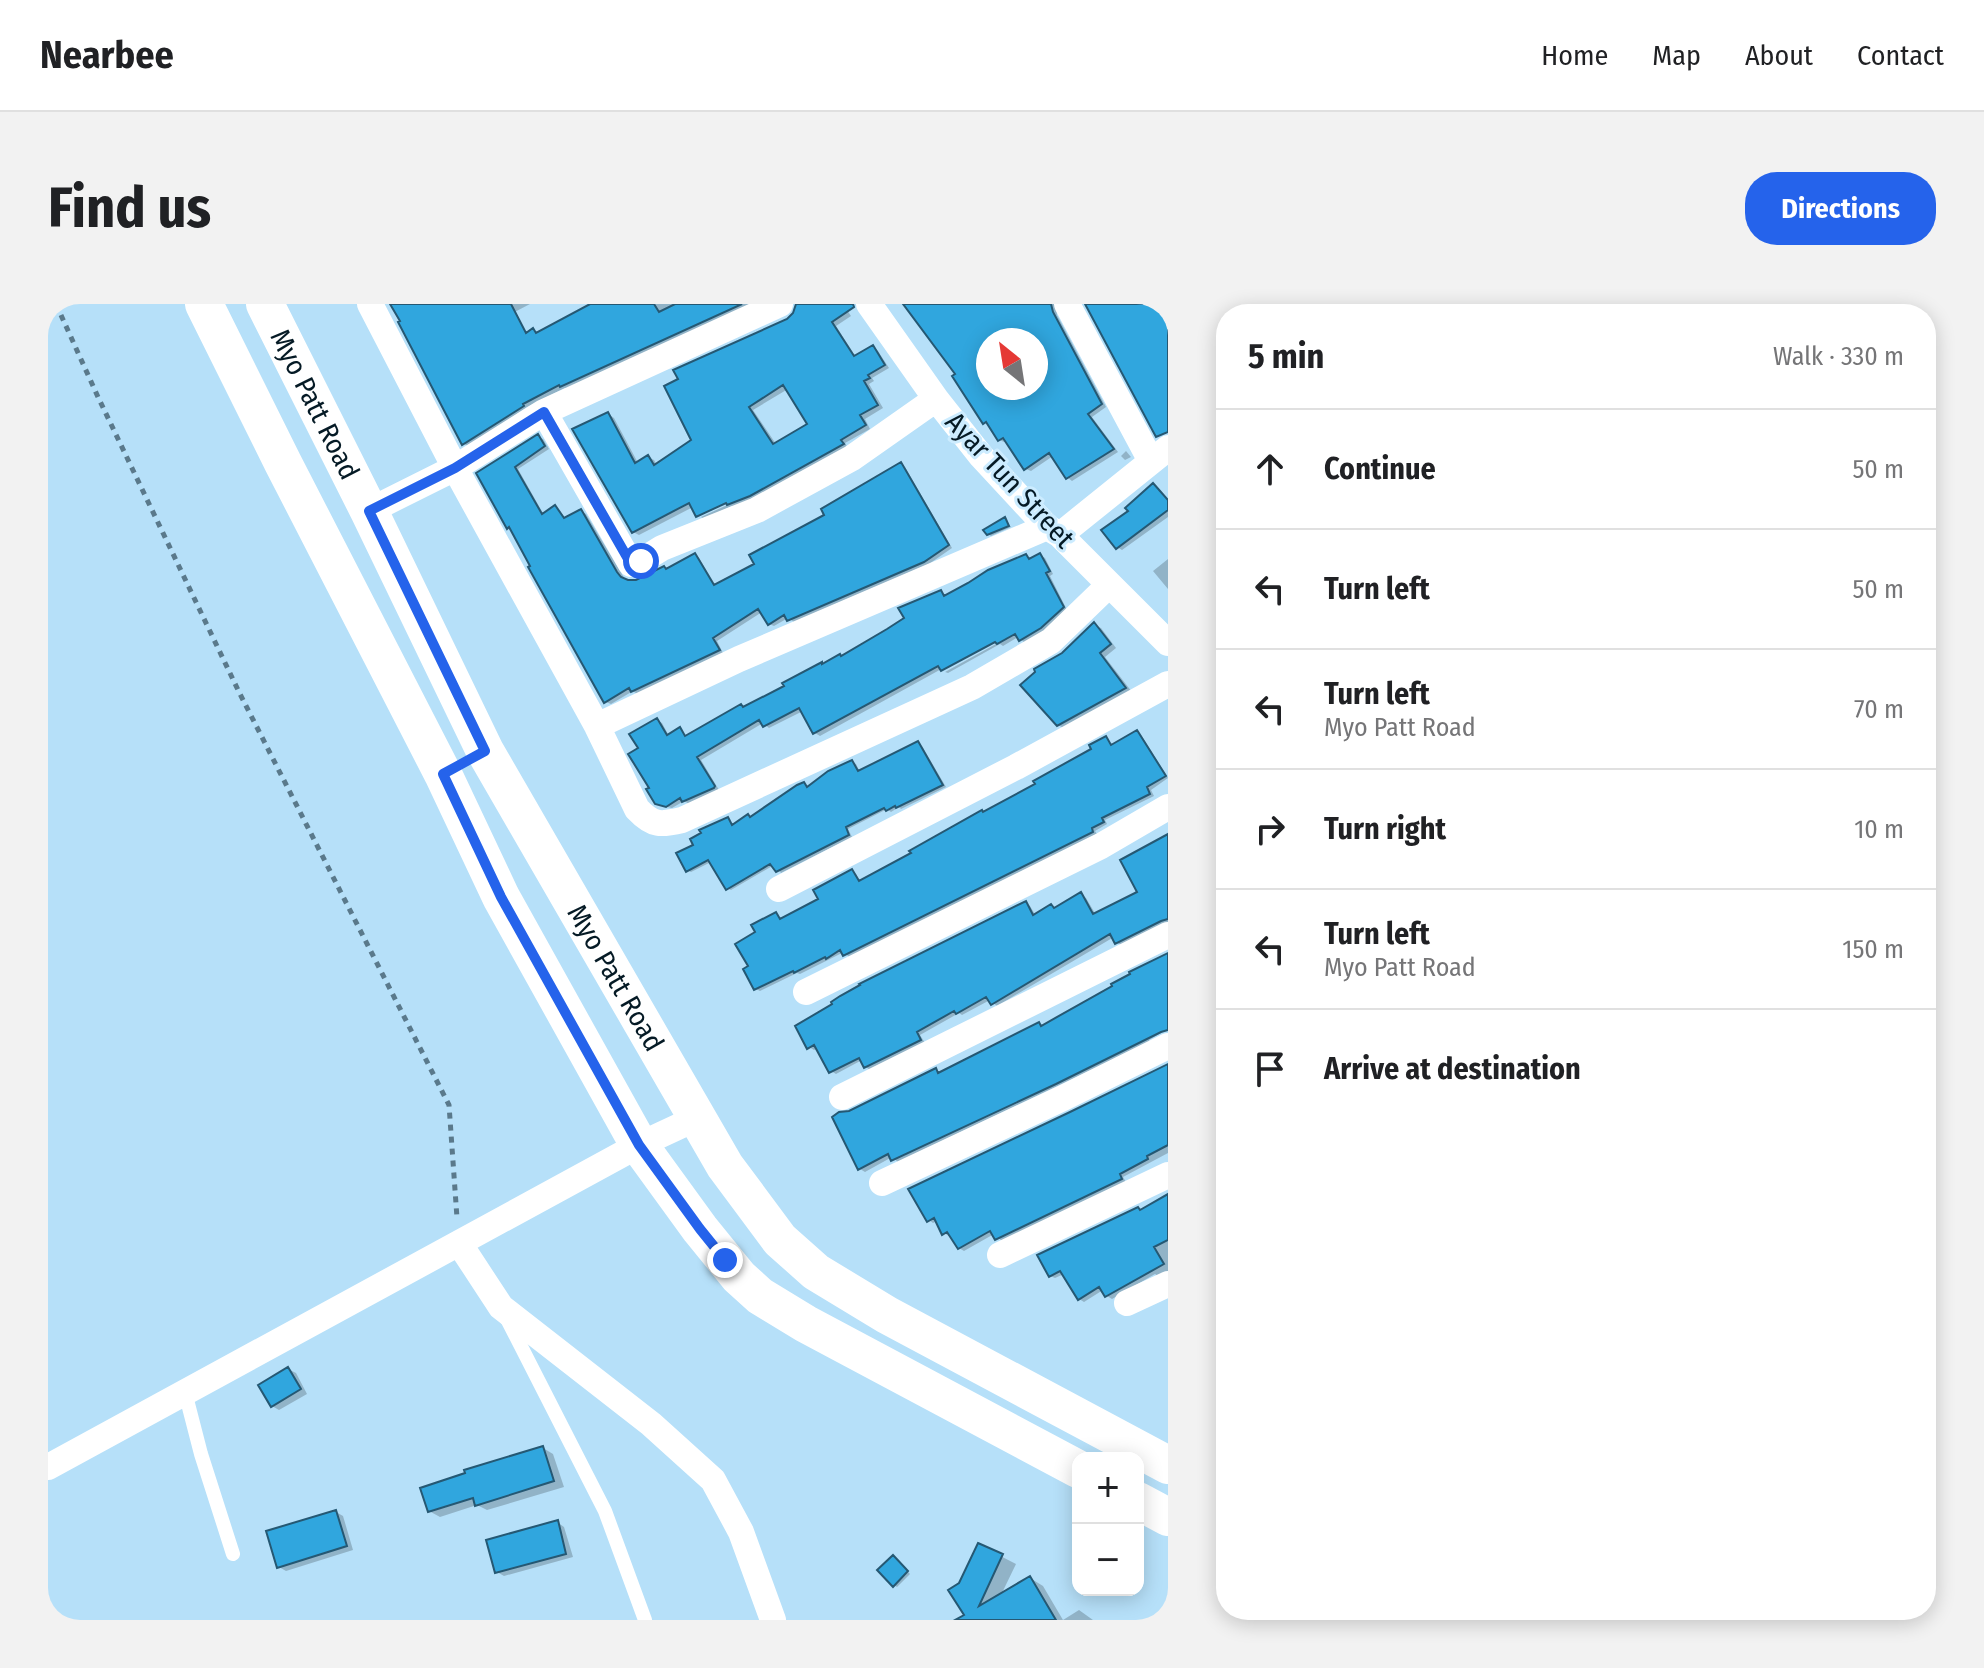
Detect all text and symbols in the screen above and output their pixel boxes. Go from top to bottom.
text: Nearbee [40,32,174,78]
text: Home [1541,39,1608,72]
text: Map [1652,39,1701,72]
text: About [1745,39,1813,72]
text: Contact [1857,39,1944,72]
button: Directions [1745,172,1936,245]
text: Find us [48,175,211,242]
street label: Myo Patt Road [264,324,367,485]
north arrow [976,328,1048,400]
text: 5 min [1248,336,1324,377]
text: Walk · 330 m [1773,341,1904,372]
street label: Ayar Tun Street [939,405,1082,555]
icon: ahead [1248,447,1292,491]
text: Continue [1324,451,1436,487]
text: 50 m [1852,454,1904,485]
route start [623,543,659,579]
icon: left [1248,567,1292,611]
text: Turn left [1324,571,1430,607]
text: 50 m [1852,574,1904,605]
text: Turn left [1324,676,1430,712]
icon: left [1248,687,1292,731]
text: 70 m [1854,694,1904,725]
text: Myo Patt Road [1324,712,1476,743]
icon: right [1248,807,1292,851]
text: Turn right [1324,811,1446,847]
text: 10 m [1854,814,1904,845]
street label: Myo Patt Road [561,899,671,1057]
text: Turn left [1324,916,1430,952]
icon: left [1248,927,1292,971]
text: 150 m [1842,934,1904,965]
text: Myo Patt Road [1324,952,1476,983]
icon: arrive [1248,1047,1292,1091]
text: Arrive at destination [1324,1051,1581,1087]
route end [707,1242,743,1278]
map controls [1072,1452,1144,1596]
button: + [1072,1452,1144,1524]
button: − [1072,1524,1144,1596]

